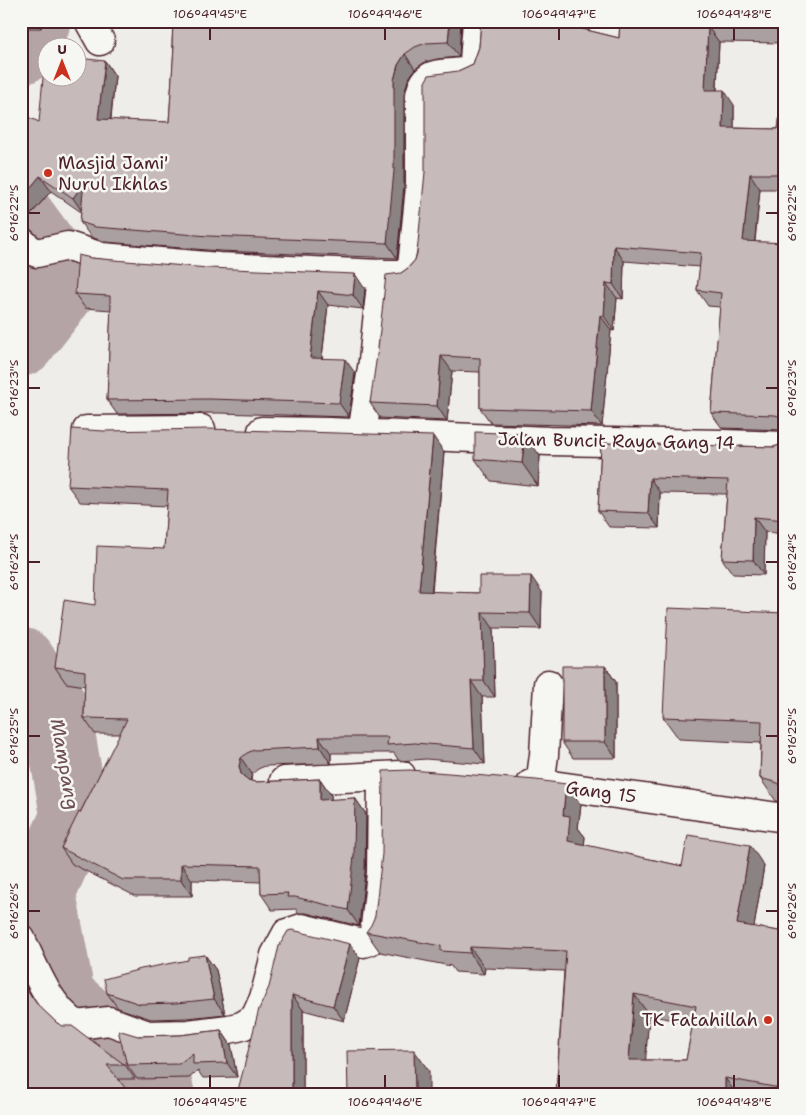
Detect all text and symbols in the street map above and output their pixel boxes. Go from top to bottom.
text: 106°49'45"E [173,6,247,22]
text: 106°49'46"E [348,6,422,22]
text: 106°49'47"E [522,6,596,22]
text: 106°49'48"E [697,6,771,22]
north arrow [38,38,88,88]
text: U [57,40,67,58]
place label: Masjid Jami' Nurul Ikhlas [58,151,168,196]
marker: Masjid Jami' Nurul Ikhlas [42,167,54,179]
text: 6°16'22"S [6,184,22,241]
text: 6°16'22"S [784,184,800,241]
text: 6°16'23"S [6,359,22,416]
text: 6°16'23"S [784,359,800,416]
street label: Jalan Buncit Raya Gang 14 [497,427,735,455]
text: 6°16'24"S [6,533,22,590]
text: 6°16'24"S [784,533,800,590]
text: 6°16'25"S [6,707,22,764]
text: 6°16'25"S [784,707,800,764]
water label: Mampang [45,716,85,812]
street label: Gang 15 [564,775,638,809]
text: 6°16'26"S [6,882,22,939]
text: 6°16'26"S [784,882,800,939]
place label: TK Fatahillah [642,1008,758,1032]
marker: TK Fatahillah [762,1014,774,1026]
text: 106°49'45"E [173,1094,247,1110]
text: 106°49'46"E [348,1094,422,1110]
text: 106°49'47"E [522,1094,596,1110]
text: 106°49'48"E [697,1094,771,1110]

